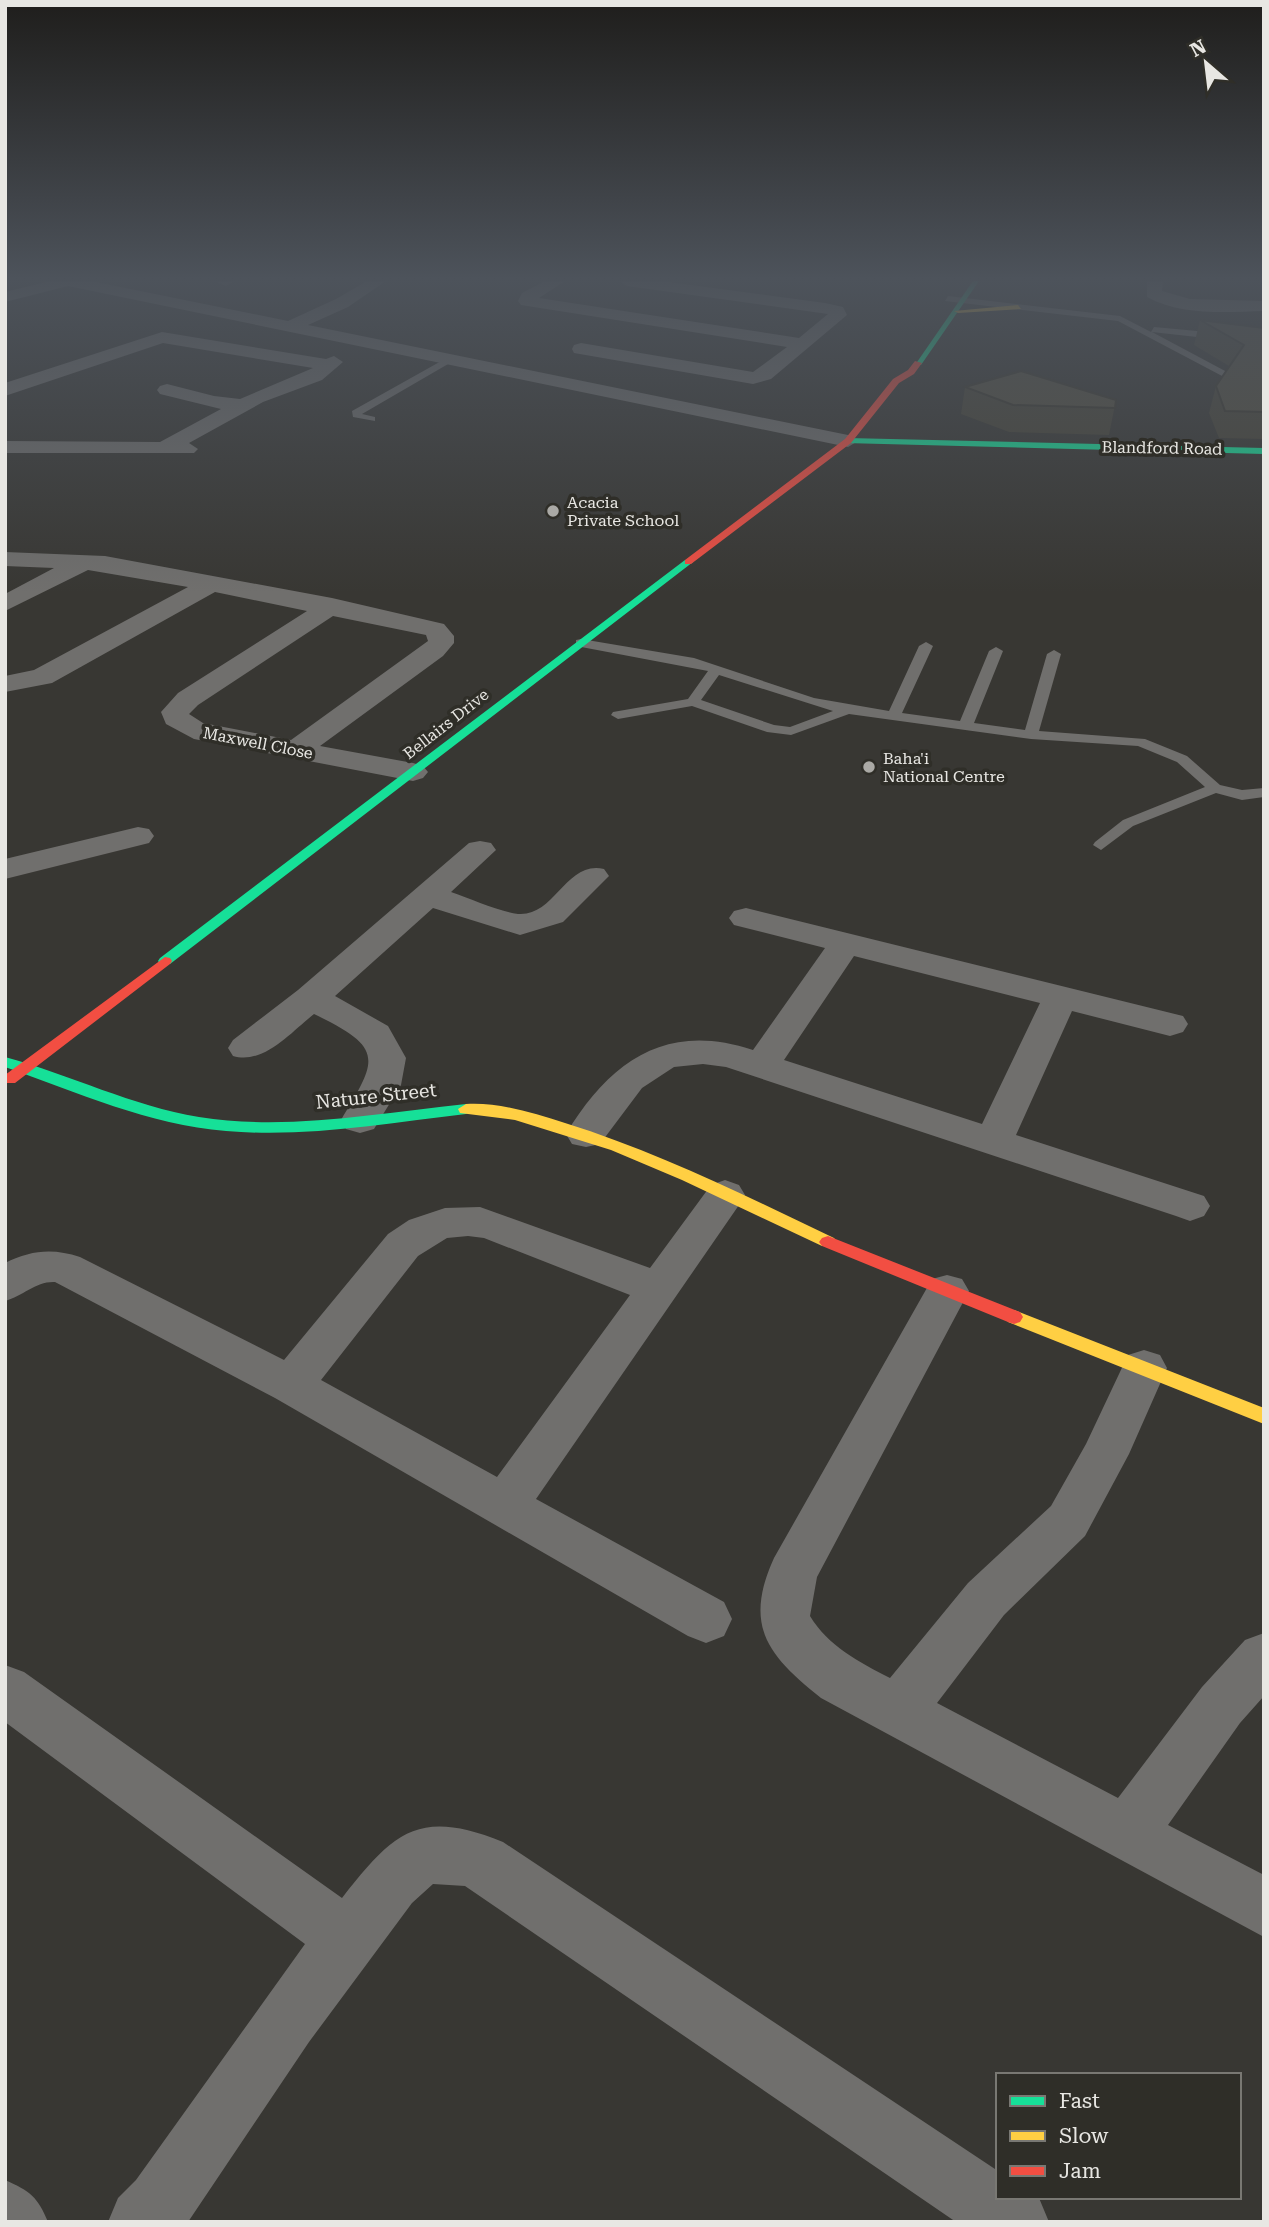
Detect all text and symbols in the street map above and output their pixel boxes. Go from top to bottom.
north arrow [1171,28,1241,98]
text: N [1186,35,1210,62]
street label: Blandford Road [1101,437,1223,459]
place label: Acacia Private School [567,493,679,530]
marker: Acacia Private School [545,503,561,519]
street label: Bellairs Drive [400,685,493,763]
street label: Maxwell Close [201,723,315,763]
place label: Baha'i National Centre [883,749,1005,786]
marker: Baha'i National Centre [861,759,877,775]
street label: Nature Street [314,1078,438,1114]
legend [996,2073,1241,2199]
text: Fast [1059,2089,1100,2113]
text: Slow [1059,2124,1109,2148]
text: Jam [1059,2159,1101,2183]

